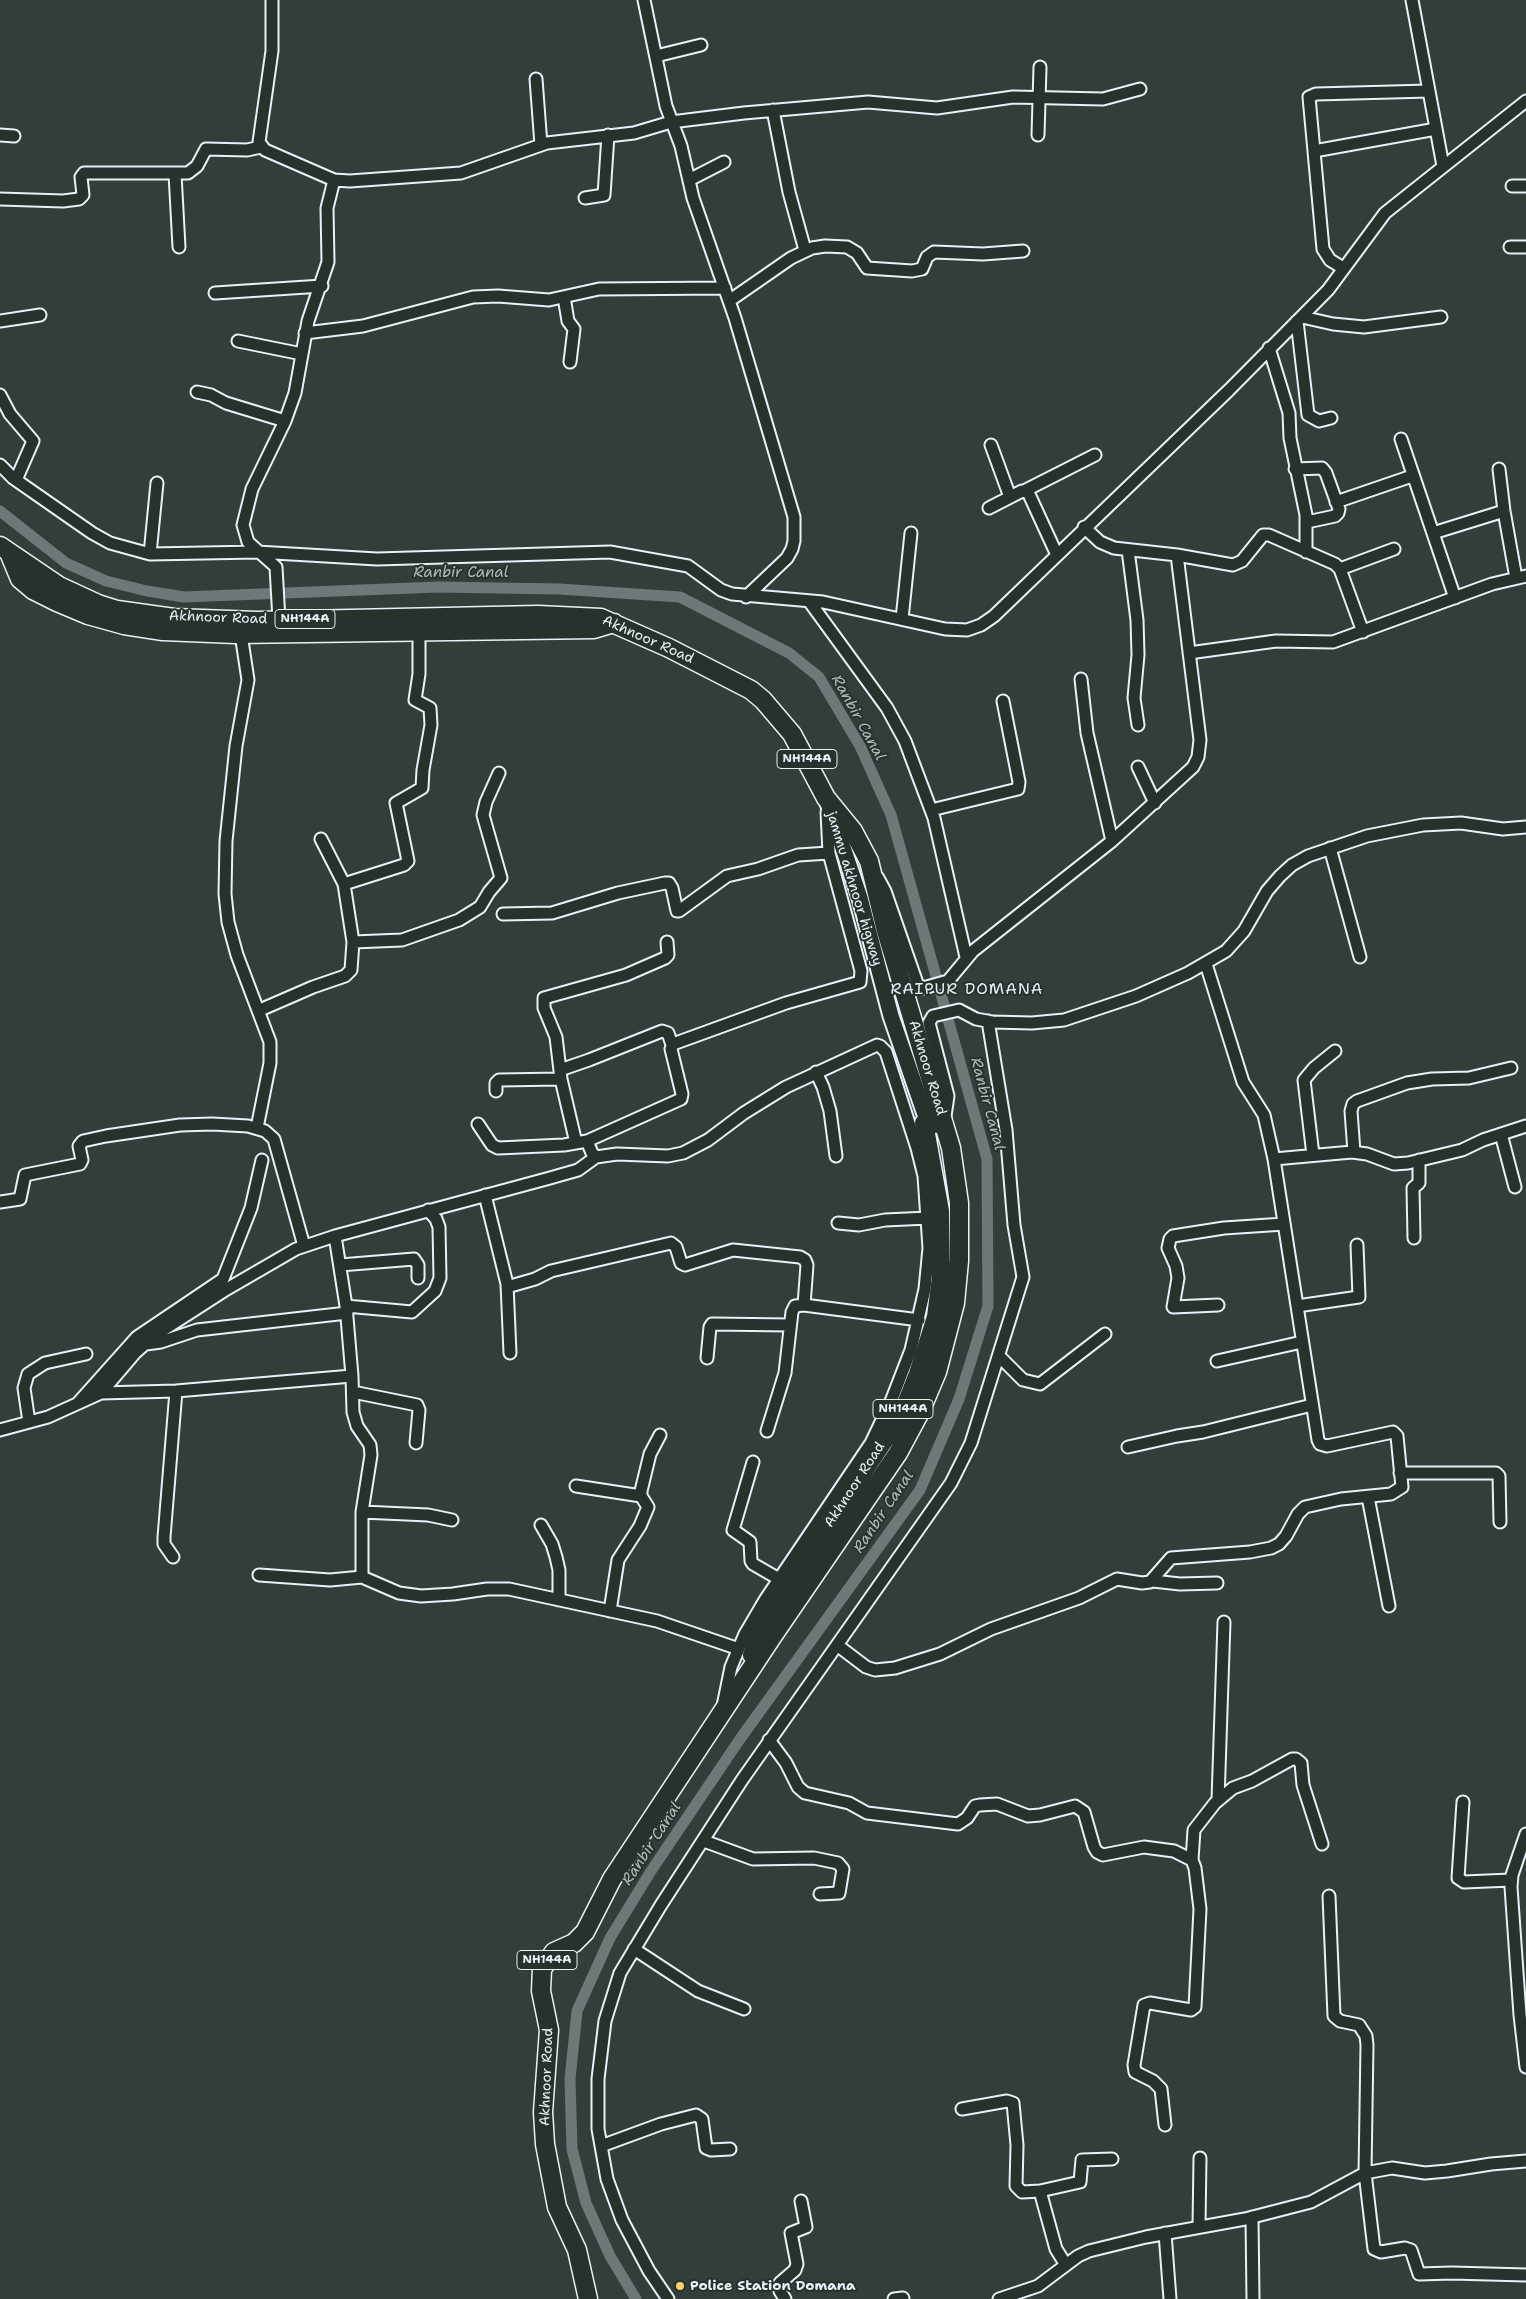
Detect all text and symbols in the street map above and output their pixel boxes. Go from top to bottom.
water label: Ranbir Canal [413,564,509,582]
street label: Akhnoor Road [169,608,267,628]
road number: NH144A [275,610,335,628]
street label: Akhnoor Road [600,612,696,668]
water label: Ranbir Canal [827,672,889,764]
road number: NH144A [777,750,837,769]
street label: jammu akhnoor higway [823,810,885,968]
district label: RAIPUR DOMANA [889,980,1045,1000]
street label: Akhnoor Road [905,1019,949,1117]
water label: Ranbir Canal [966,1056,1008,1152]
road number: NH144A [873,1400,933,1418]
street label: Akhnoor Road [821,1439,889,1531]
water label: Ranbir Canal [850,1468,918,1556]
water label: Ranbir Canal [619,1799,685,1889]
road number: NH144A [517,1950,577,1970]
street label: Akhnoor Road [537,2028,557,2126]
place label: Police Station Domana [690,2278,856,2294]
marker: Police Station Domana [674,2280,686,2292]

